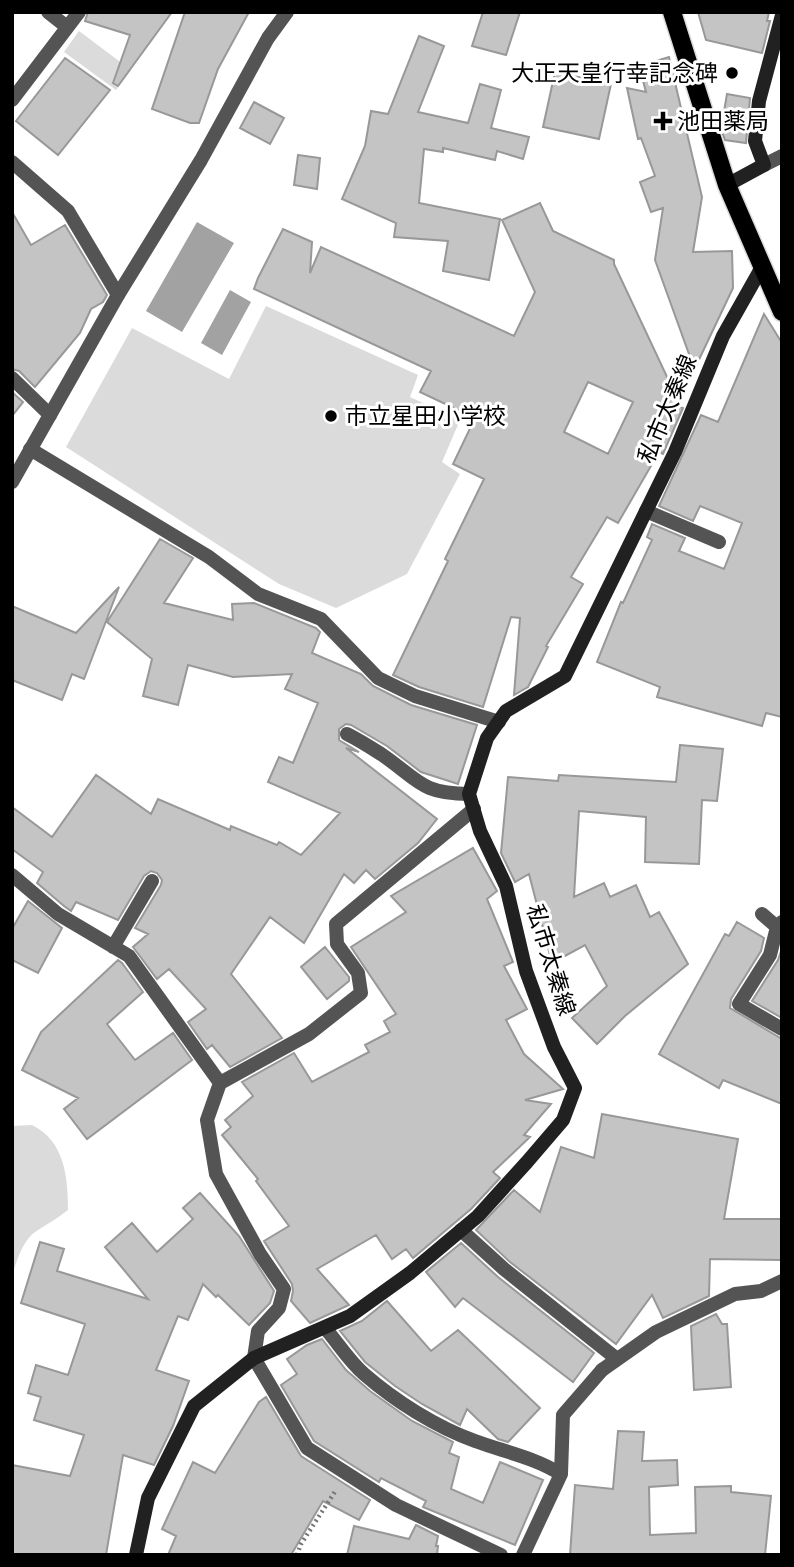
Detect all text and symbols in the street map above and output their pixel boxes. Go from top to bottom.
place label: 大正天皇行幸記念碑 [511,58,718,86]
marker: 大正天皇行幸記念碑 [724,65,740,81]
place label: 池田薬局 [677,106,769,134]
marker: 池田薬局 [655,113,671,129]
street label: 私市太秦線 [631,350,701,467]
place label: 市立星田小学校 [345,401,506,429]
marker: 市立星田小学校 [323,408,339,424]
street label: 私市太秦線 [522,901,582,1019]

